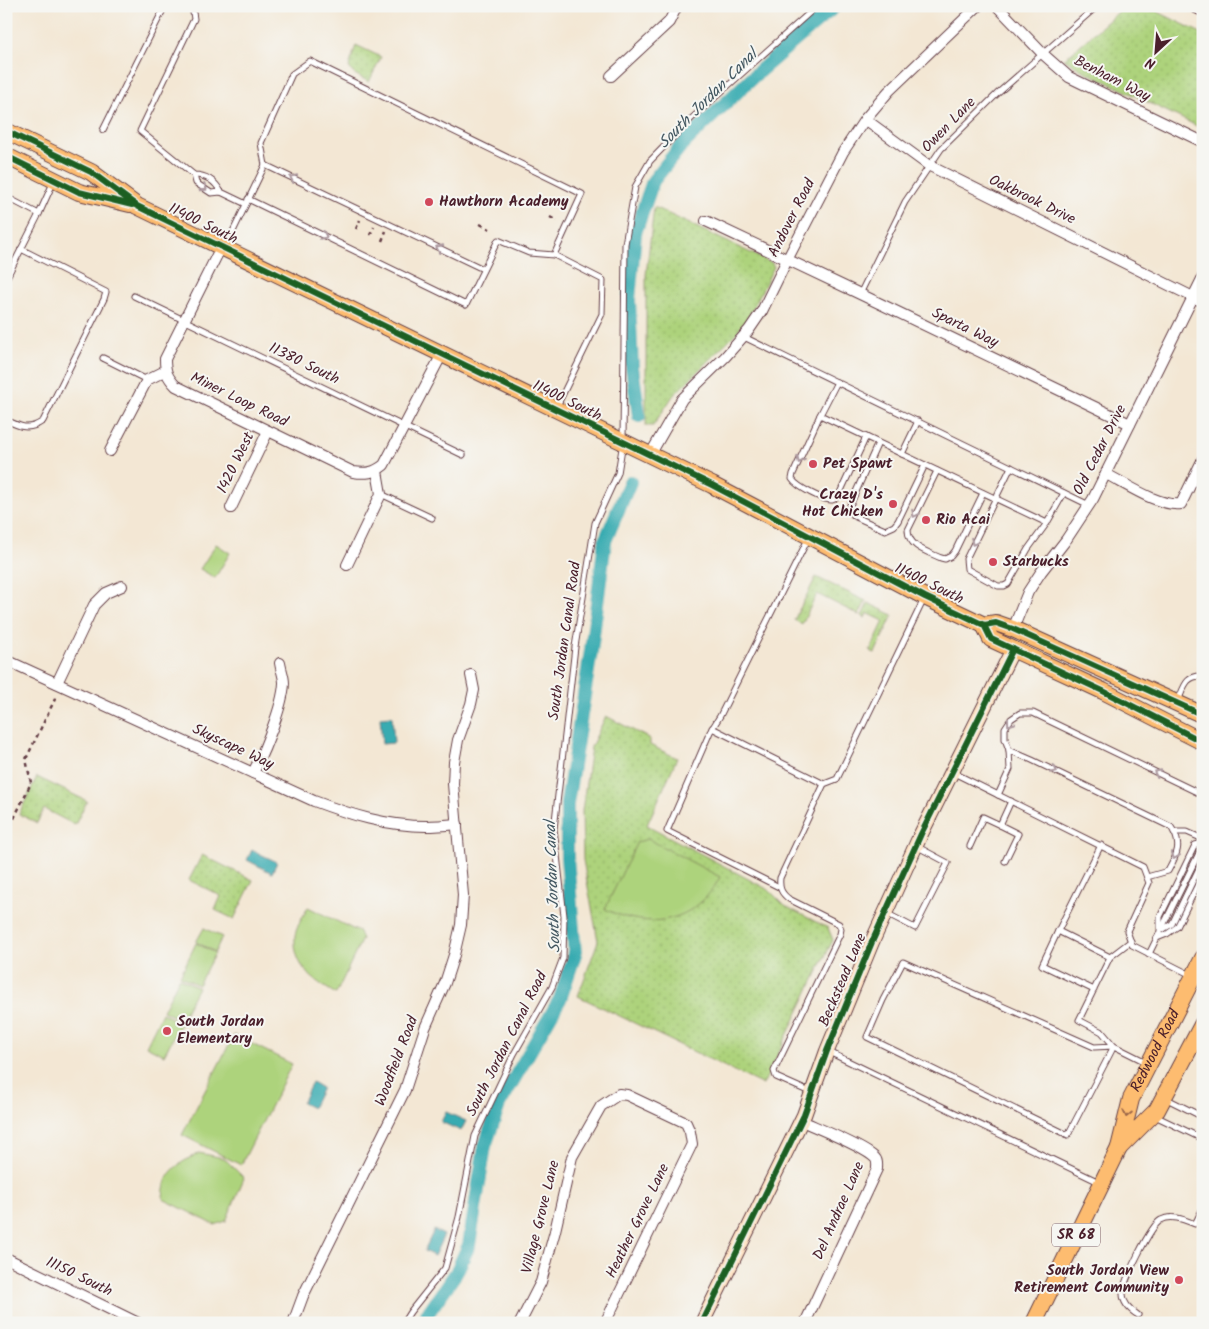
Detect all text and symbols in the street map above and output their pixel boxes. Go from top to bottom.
north arrow [1132,28,1182,78]
water label: South Jordan Canal [652,41,766,155]
street label: Benham Way [1070,49,1155,109]
text: N [1142,51,1160,75]
street label: Owen Lane [916,91,982,159]
street label: Oakbrook Drive [984,169,1080,232]
one-way arrow [289,174,298,184]
street label: Andover Road [762,174,822,262]
one-way arrow [199,182,208,192]
place label: Hawthorn Academy [439,190,569,214]
marker: Hawthorn Academy [423,196,435,208]
street label: 11400 South [164,197,242,251]
one-way arrow [318,230,327,240]
one-way arrow [435,244,444,254]
street label: Sparta Way [927,301,1003,355]
street label: 11380 South [264,336,344,392]
street label: Miner Loop Road [186,366,292,434]
street label: 11400 South [528,374,606,428]
street label: Old Cedar Drive [1067,400,1133,500]
street label: 1420 West [211,428,261,498]
place label: Pet Spawt [823,452,893,476]
one-way arrow [796,454,806,463]
marker: Pet Spawt [807,458,819,470]
place label: Crazy D's Hot Chicken [802,483,883,524]
marker: Crazy D's Hot Chicken [887,498,899,510]
place label: Rio Acai [936,508,991,532]
one-way arrow [911,509,921,518]
marker: Rio Acai [920,514,932,526]
one-way arrow [970,537,980,546]
place label: Starbucks [1003,550,1069,574]
marker: Starbucks [987,556,999,568]
street label: 11400 South [890,557,968,611]
street label: South Jordan Canal Road [542,560,588,722]
one-way arrow [1007,717,1016,727]
street label: Skyscape Way [188,718,279,777]
one-way arrow [1049,764,1058,774]
one-way arrow [1153,769,1162,779]
water label: South Jordan Canal [538,817,568,953]
one-way arrow [1170,852,1180,860]
street label: Beckstead Lane [813,929,874,1030]
street label: South Jordan Canal Road [460,967,554,1121]
street label: Redwood Road [1124,1005,1187,1097]
place label: South Jordan Elementary [177,1010,264,1051]
street label: Woodfield Road [369,1012,425,1110]
marker: South Jordan Elementary [161,1025,173,1037]
one-way arrow [1122,1110,1133,1119]
street label: Village Grove Lane [515,1158,567,1276]
street label: Del Andrae Lane [807,1158,872,1264]
street label: Heather Grove Lane [600,1159,676,1283]
road number: SR 68 [1052,1224,1100,1246]
street label: 11150 South [42,1251,116,1303]
place label: South Jordan View Retirement Community [1014,1259,1169,1300]
marker: South Jordan View Retirement Community [1173,1274,1185,1286]

